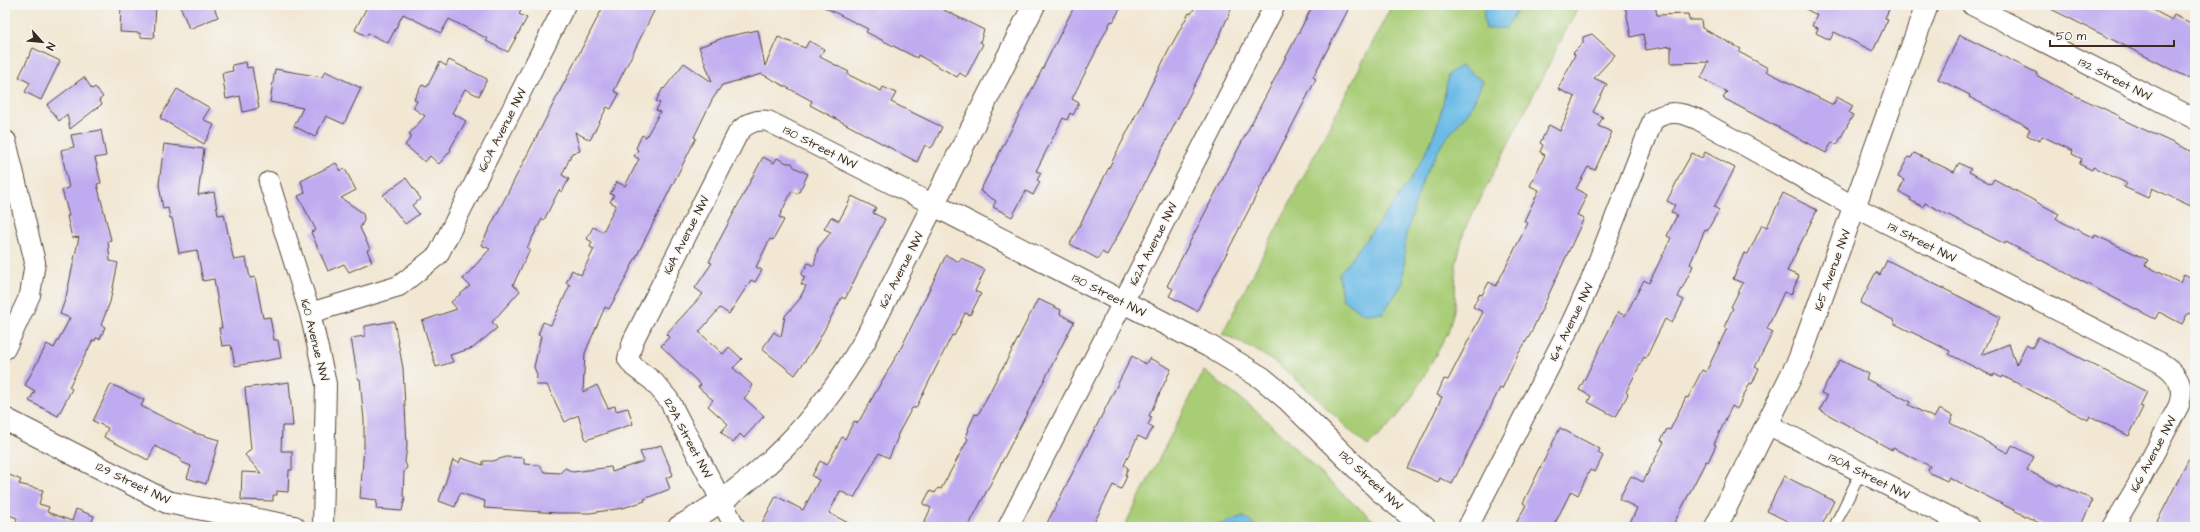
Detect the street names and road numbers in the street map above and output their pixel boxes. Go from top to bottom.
street label: 132 Street NW [2075,54,2155,105]
street label: 160A Avenue NW [474,85,531,175]
street label: 130 Street NW [780,122,860,174]
street label: 161A Avenue NW [659,193,714,277]
street label: 162A Avenue NW [1125,199,1182,289]
street label: 131 Street NW [1885,218,1960,267]
street label: 165 Avenue NW [1810,227,1855,313]
street label: 162 Avenue NW [875,229,928,311]
street label: 130 Street NW [1069,270,1149,322]
street label: 164 Avenue NW [1545,280,1598,364]
street label: 160 Avenue NW [296,297,333,384]
street label: 129A Street NW [659,395,716,482]
street label: 166 Avenue NW [2126,413,2181,495]
street label: 130 Street NW [1335,447,1406,515]
street label: 130A Street NW [1826,449,1913,504]
street label: 129 Street NW [93,458,173,509]

